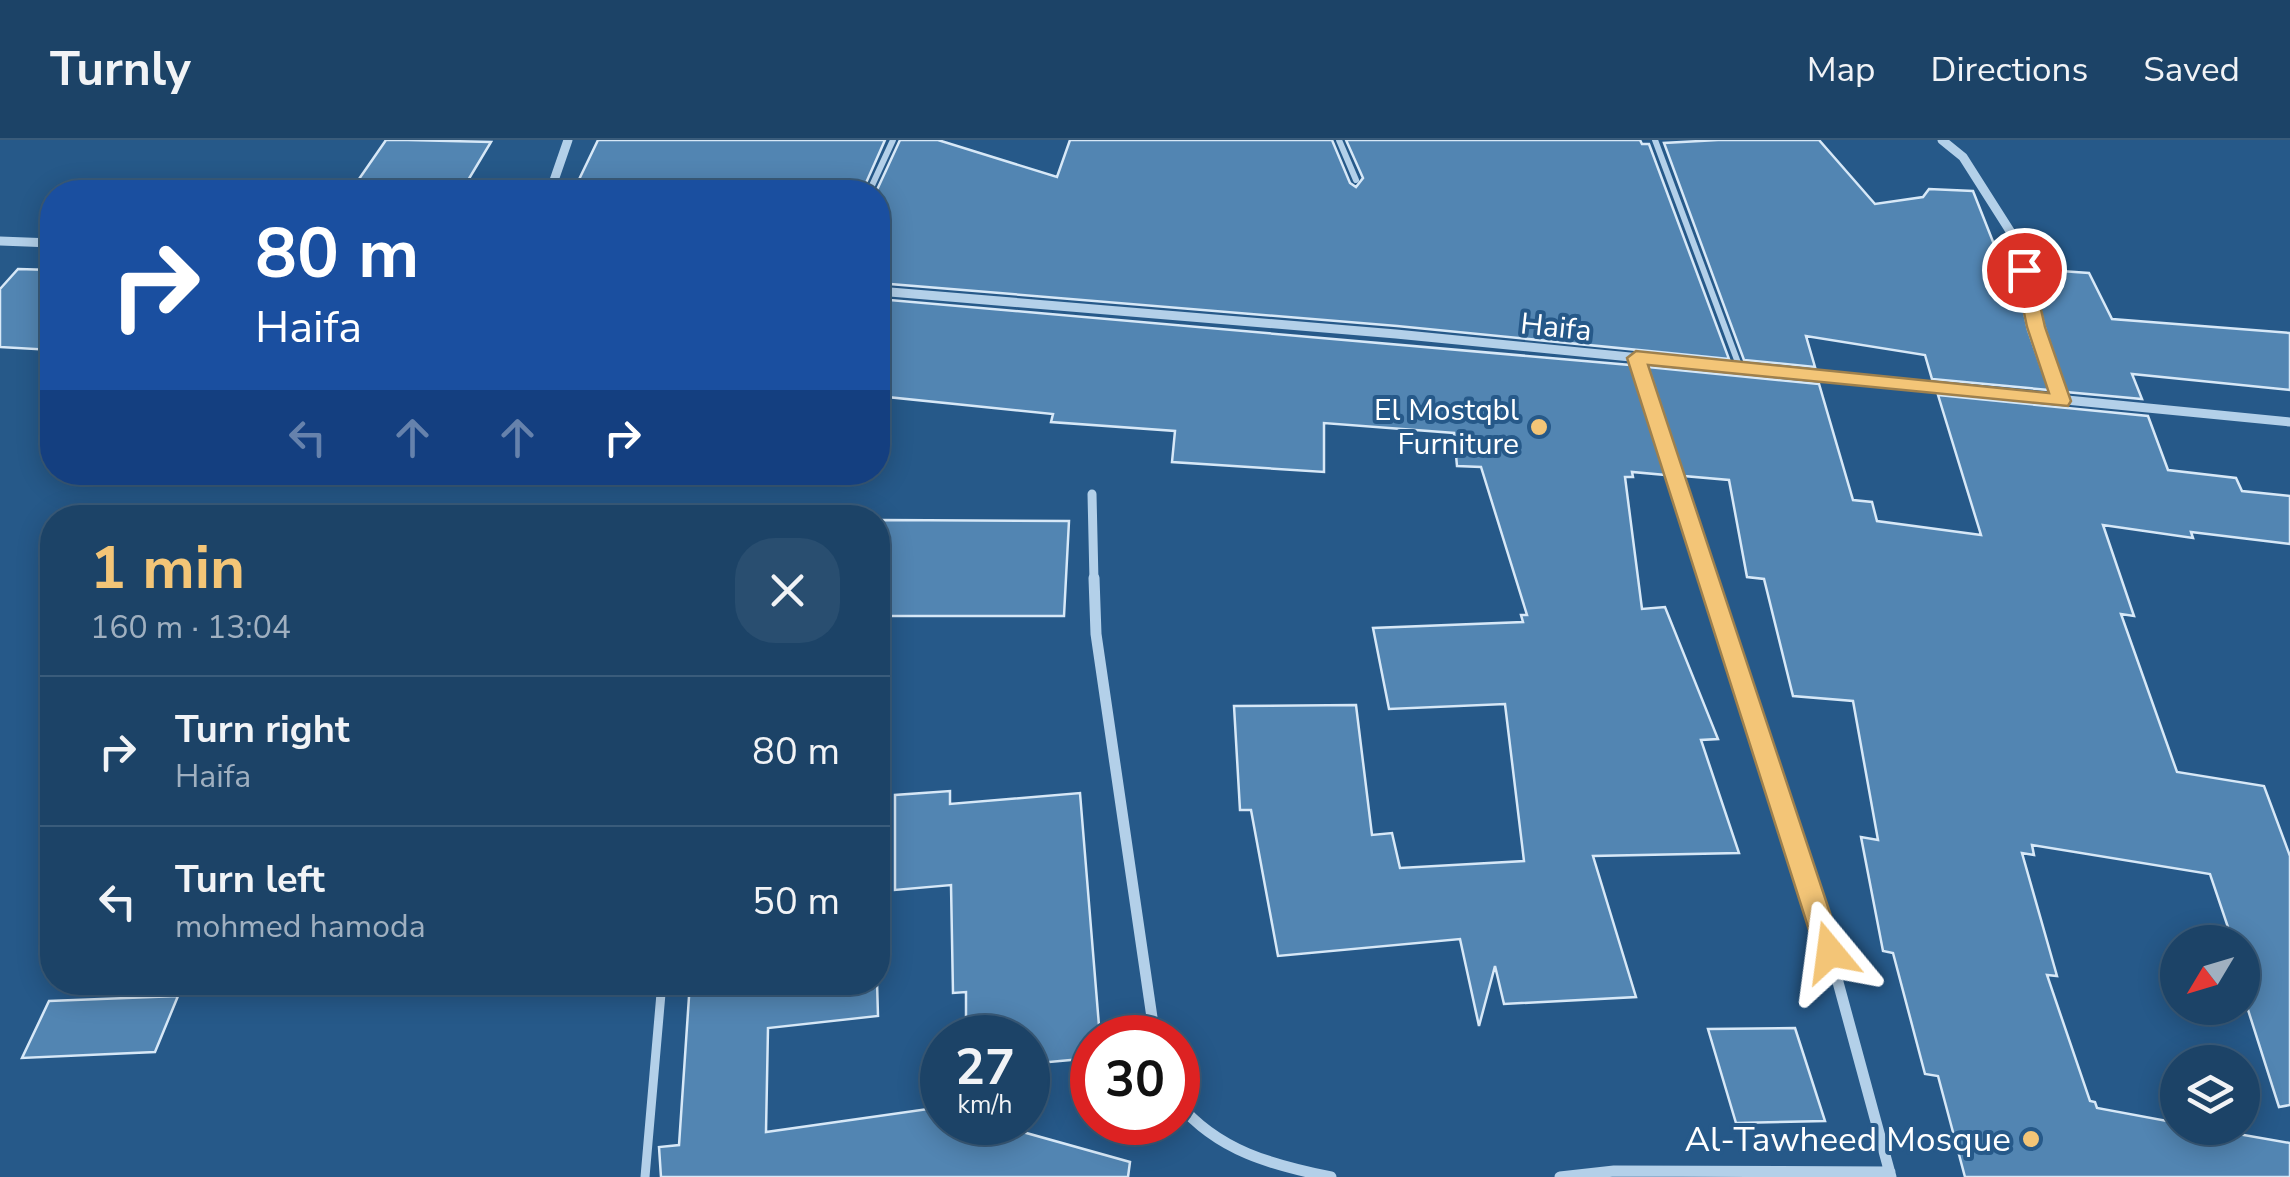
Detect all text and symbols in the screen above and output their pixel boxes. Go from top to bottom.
text: Turnly [50,36,191,102]
text: Map [1807,46,1876,93]
text: Directions [1931,46,2088,93]
text: Saved [2143,46,2240,93]
text: 80 m [255,206,419,302]
icon: right [90,220,220,350]
pin [1982,228,2067,313]
icon: arrive [1997,243,2052,298]
text: Haifa [255,297,362,358]
street label: Haifa [1518,303,1594,352]
place label: El Mostqbl Furniture [1374,390,1519,465]
icon: left [280,410,335,465]
icon: ahead [385,410,440,465]
icon: ahead [490,410,545,465]
icon: right [595,410,650,465]
marker: El Mostqbl Furniture [1528,416,1550,438]
text: 1 min [90,527,245,609]
button: close [735,538,840,643]
text: 160 m · 13:04 [90,606,291,649]
text: Turn right [175,704,350,755]
icon: right [90,724,145,779]
text: 80 m [752,726,840,777]
text: Haifa [175,755,251,798]
text: Turn left [175,854,325,905]
icon: left [90,874,145,929]
text: 50 m [752,876,840,927]
position arrow [1778,900,1882,1004]
text: mohmed hamoda [175,905,426,948]
north arrow [2160,925,2260,1025]
map controls [2160,925,2260,1145]
speed limit sign: 30 [1070,1015,1200,1145]
text: 27 [955,1033,1015,1102]
button: layers [2160,1045,2260,1145]
text: km/h [957,1088,1013,1122]
place label: Al-Tawheed Mosque [1685,1116,2011,1163]
marker: Al-Tawheed Mosque [2020,1128,2042,1150]

